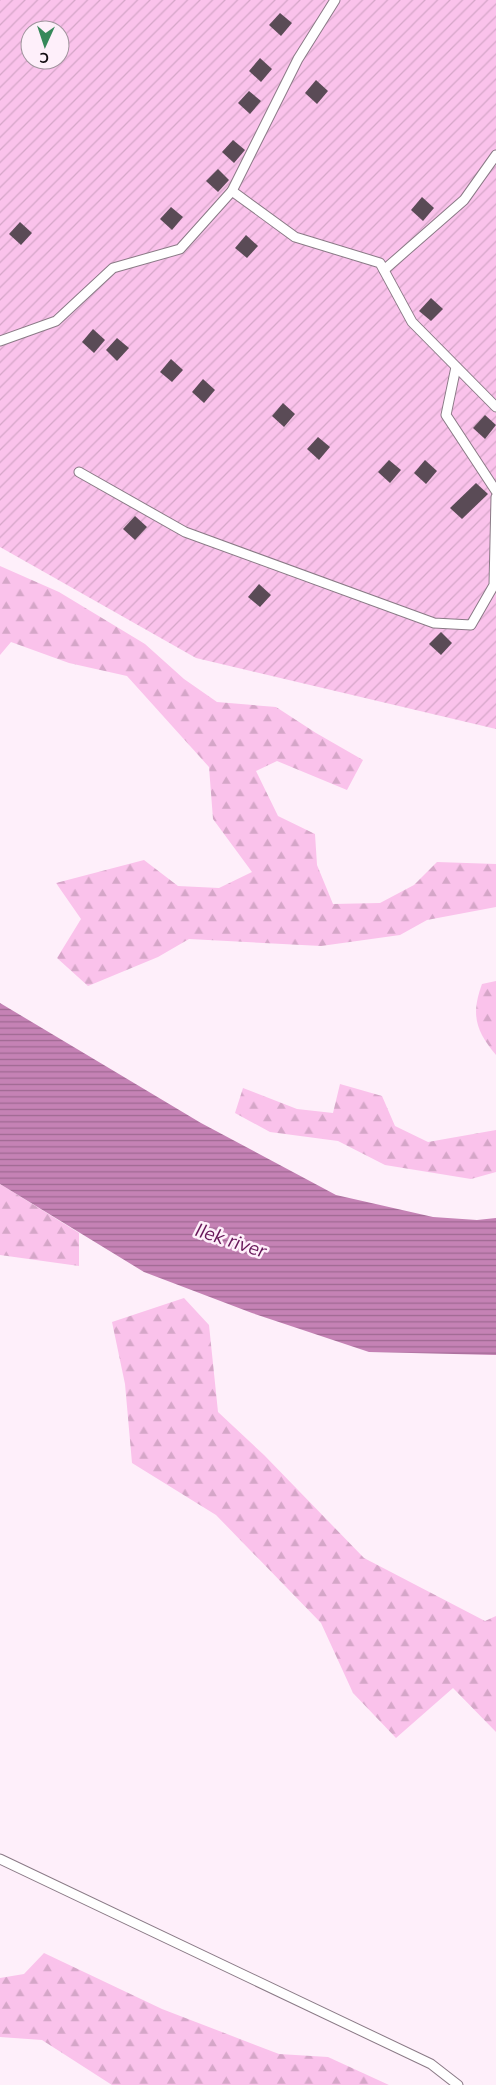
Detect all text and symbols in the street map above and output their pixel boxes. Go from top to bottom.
north arrow [20,20,70,70]
text: С [39,49,50,67]
water label: Ilek river [193,1217,271,1263]

